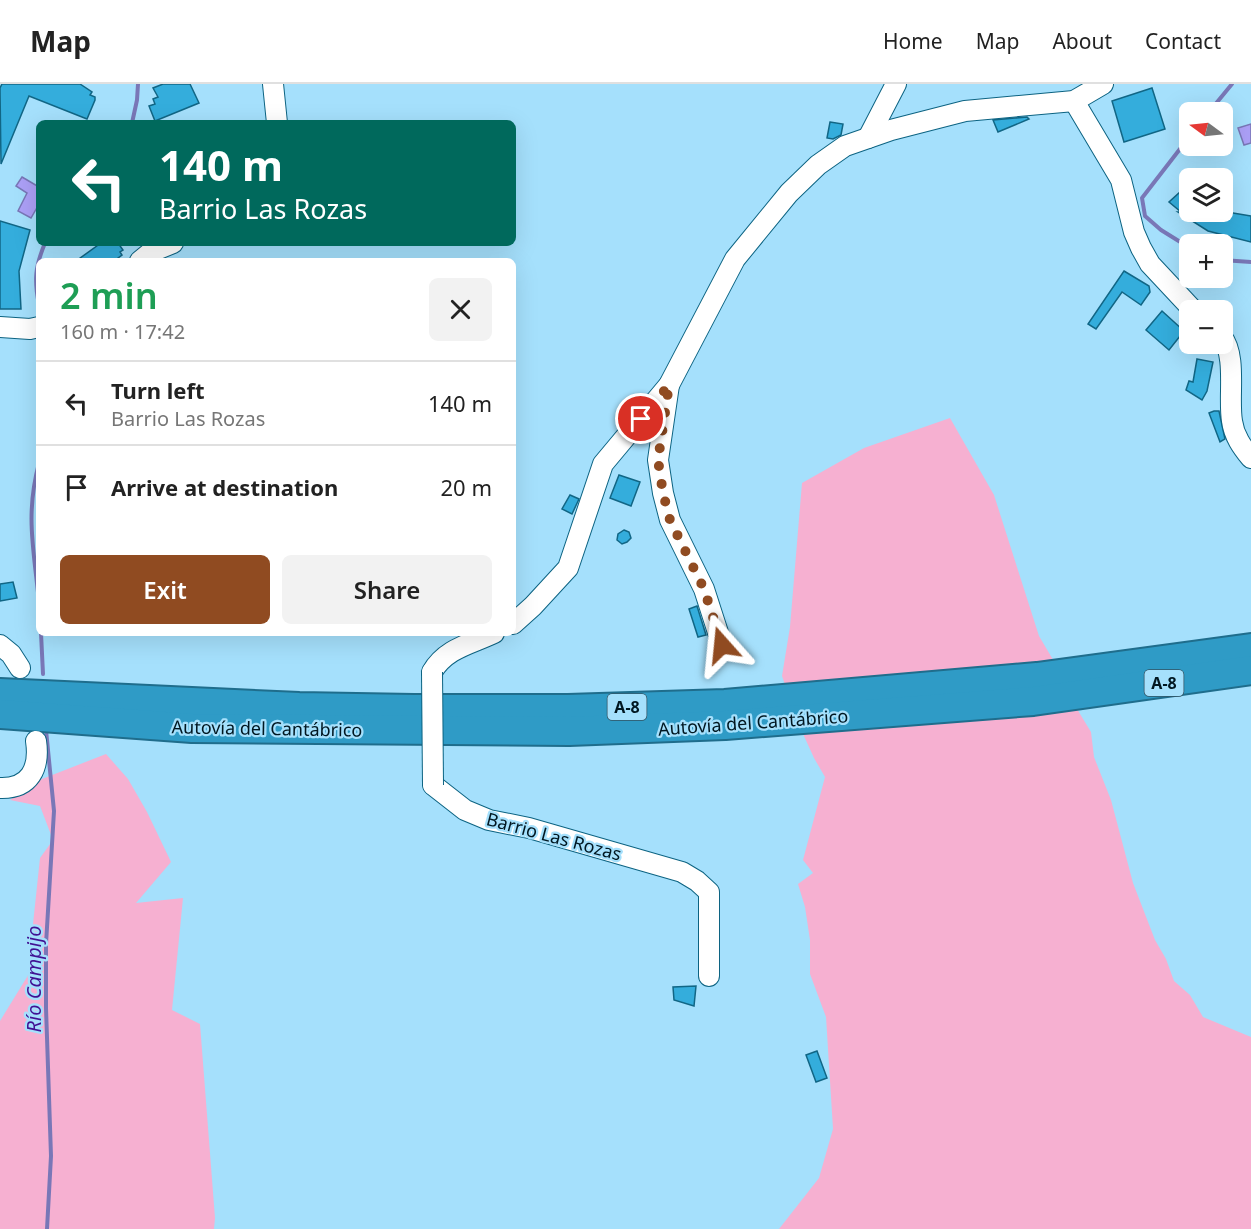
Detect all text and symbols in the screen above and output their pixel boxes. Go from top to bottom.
text: Map [30,22,91,60]
text: Home [883,27,943,55]
text: Map [976,27,1019,55]
text: About [1052,27,1112,55]
text: Contact [1145,27,1221,55]
north arrow [1179,102,1233,156]
map controls [1179,102,1233,354]
text: 140 m [159,136,283,193]
icon: left [60,144,138,222]
button: layers [1179,168,1233,222]
text: Barrio Las Rozas [159,190,367,227]
button: + [1179,234,1233,288]
text: 2 min [60,271,158,320]
button: close [429,278,492,341]
button: − [1179,300,1233,354]
text: 160 m · 17:42 [60,318,185,345]
text: Turn left [111,375,205,405]
icon: left [60,387,93,420]
text: 140 m [428,388,492,418]
pin [615,393,666,444]
icon: arrive [624,402,657,435]
text: Barrio Las Rozas [111,405,265,432]
icon: arrive [60,471,93,504]
text: Arrive at destination [111,472,338,502]
text: 20 m [441,472,492,502]
button: Exit [60,555,270,624]
button: Share [282,555,492,624]
position arrow [690,613,754,677]
road number: A-8 [1144,670,1184,696]
road number: A-8 [608,694,646,720]
street label: Autovía del Cantábrico [657,703,849,741]
street label: Autovía del Cantábrico [171,714,363,742]
street label: Barrio Las Rozas [484,806,624,866]
water label: Río Campijo [20,926,47,1032]

